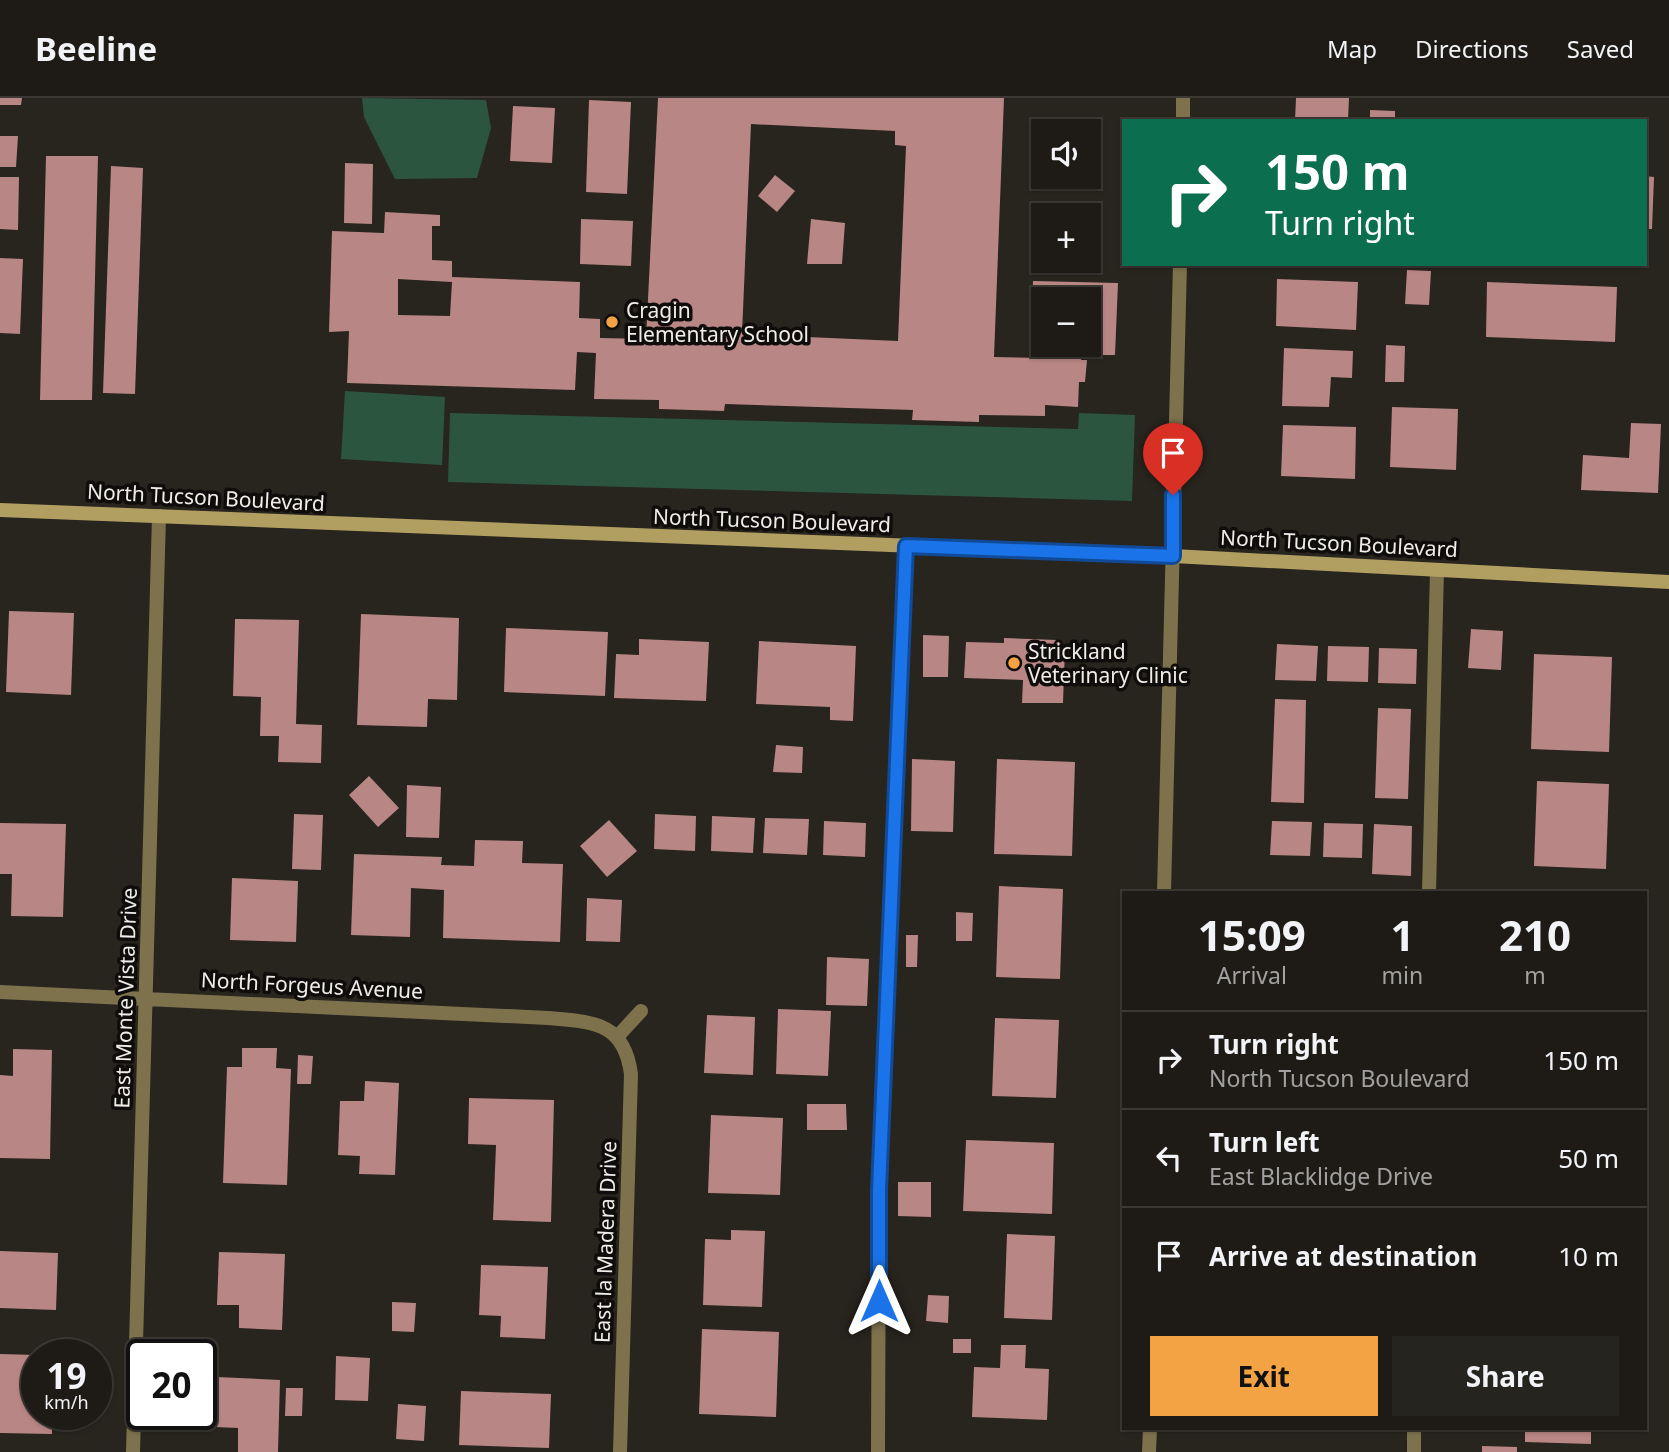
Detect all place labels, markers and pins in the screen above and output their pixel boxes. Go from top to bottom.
place label: Cragin Elementary School [626,296,809,348]
marker: Cragin Elementary School [604,314,620,330]
pin [1143,423,1203,495]
place label: Strickland Veterinary Clinic [1028,637,1188,689]
marker: Strickland Veterinary Clinic [1006,655,1022,671]

